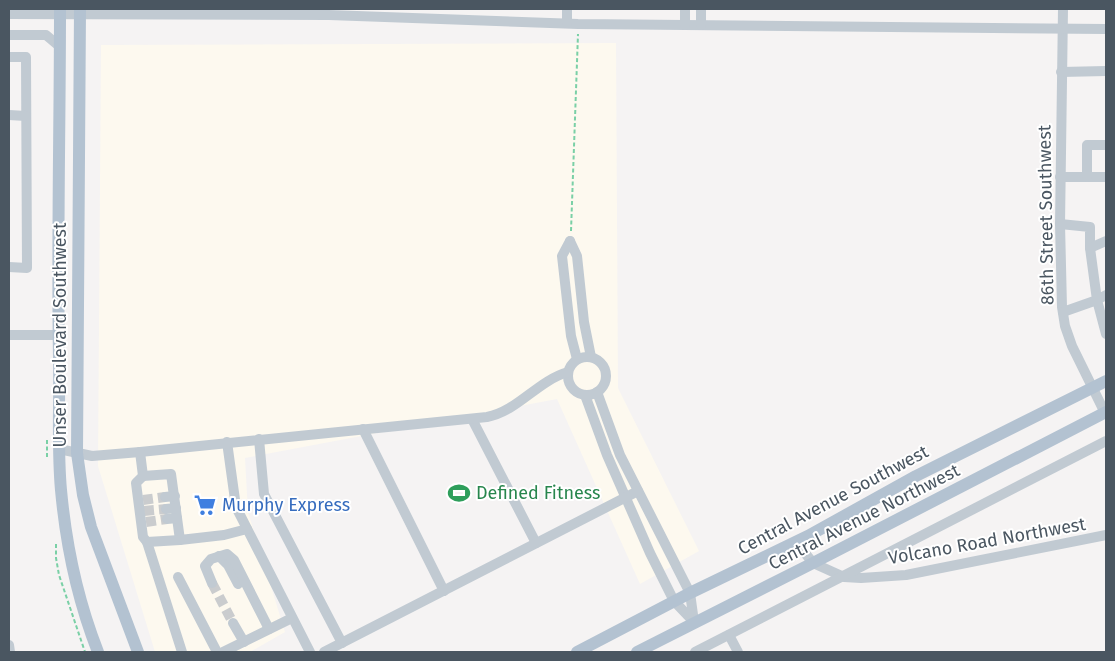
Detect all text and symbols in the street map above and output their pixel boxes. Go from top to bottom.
street label: 86th Street Southwest [1033,124,1059,305]
street label: Unser Boulevard Southwest [49,222,71,448]
street label: Central Avenue Southwest [734,440,932,560]
street label: Central Avenue Northwest [765,459,964,575]
sports icon: Defined Fitness [446,480,472,506]
place label: Defined Fitness [476,482,600,504]
supermarket icon: Murphy Express [192,492,218,518]
place label: Murphy Express [222,494,350,516]
street label: Volcano Road Northwest [887,513,1088,569]

